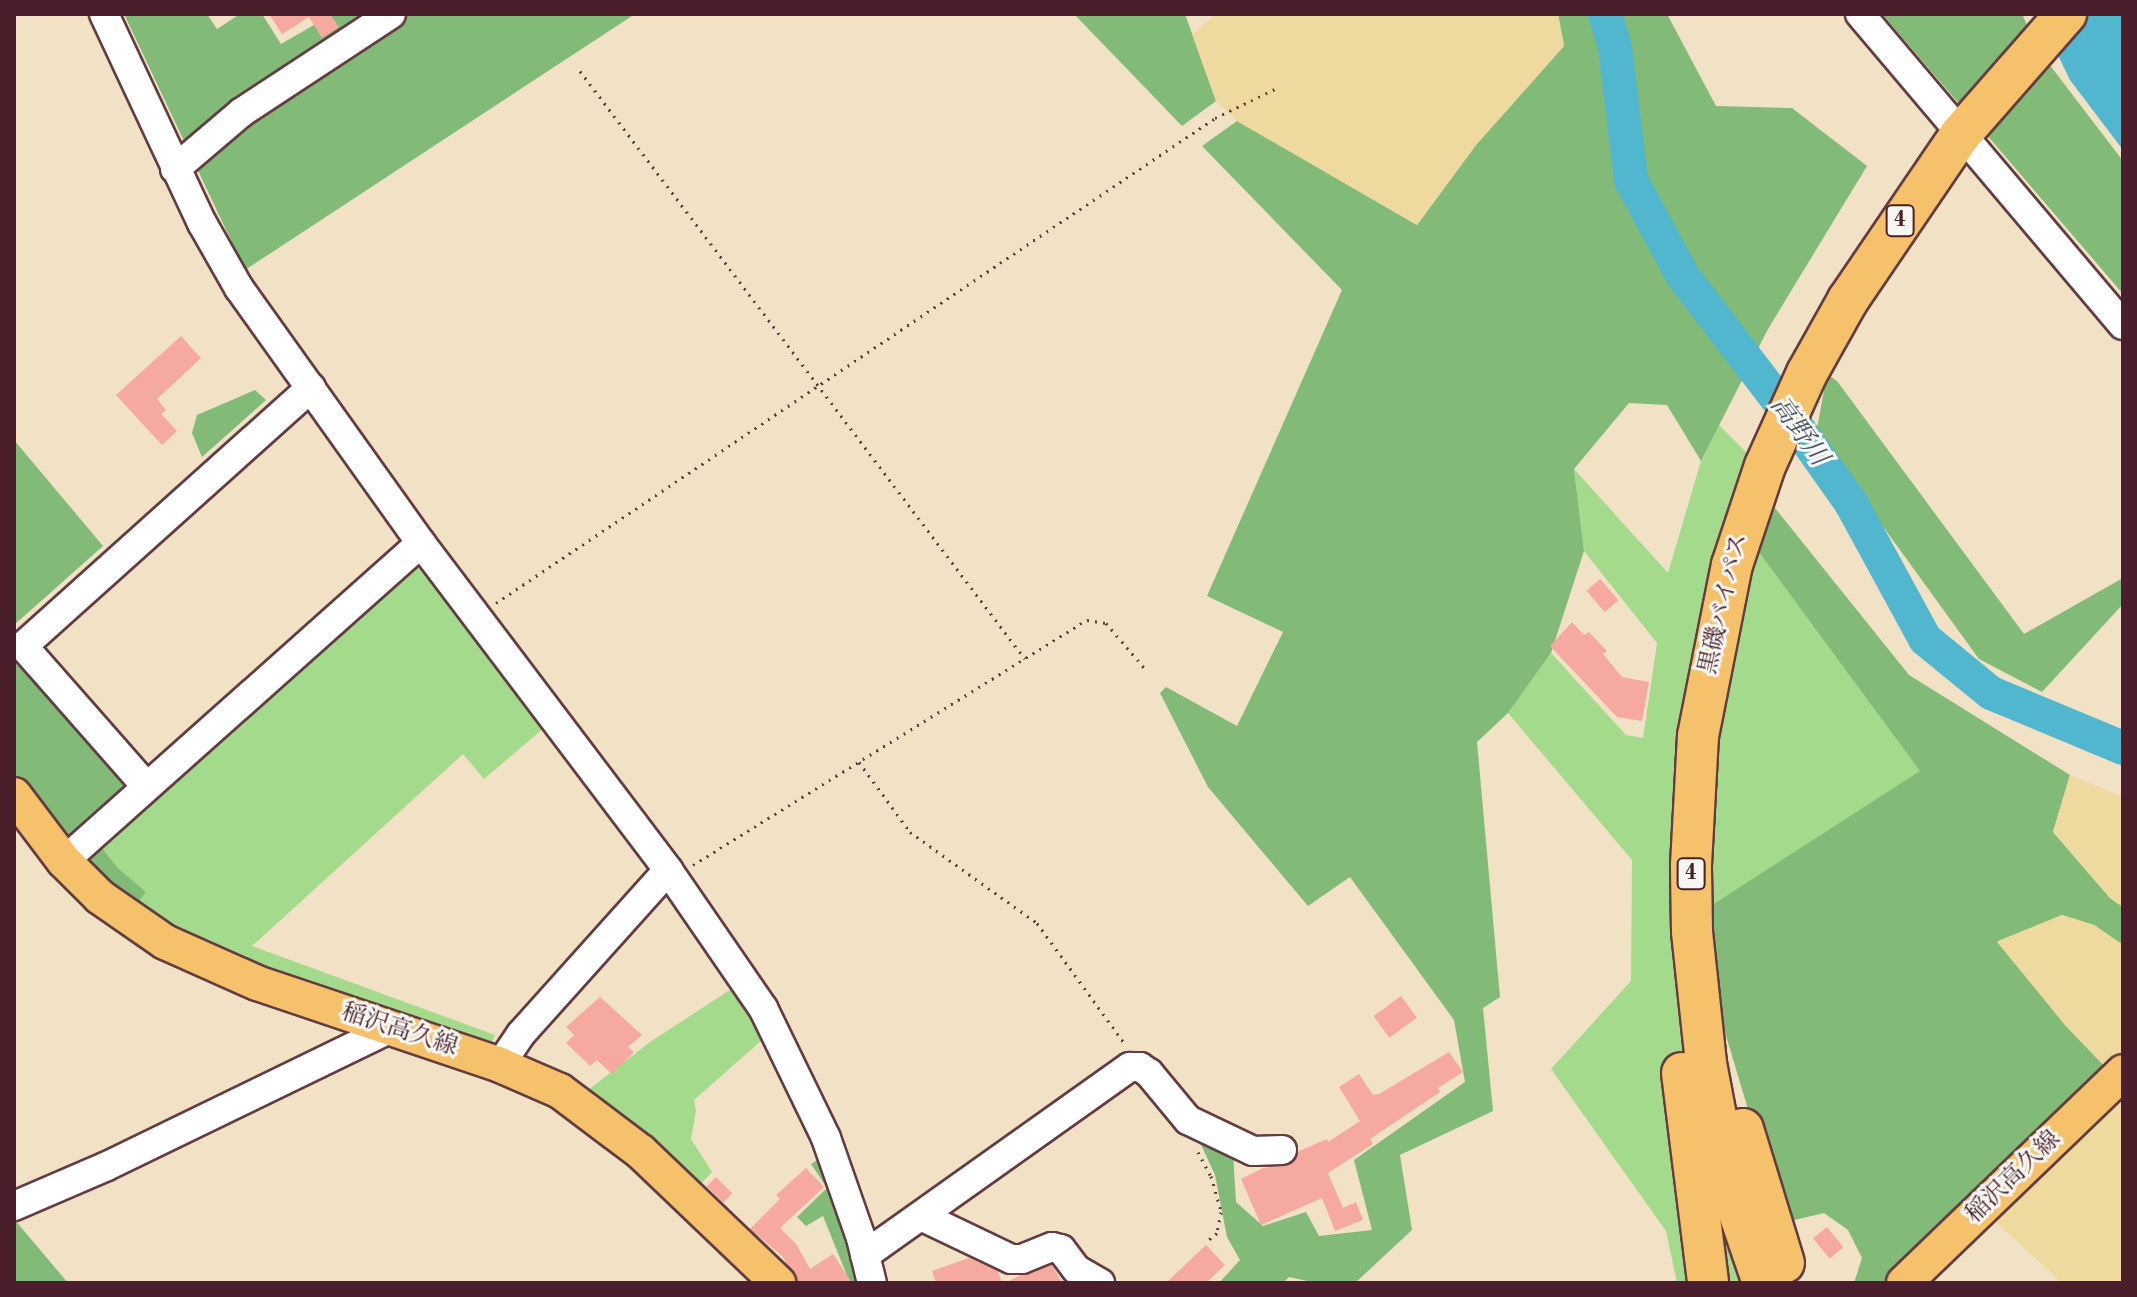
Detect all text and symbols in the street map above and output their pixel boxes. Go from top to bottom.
road number: 4 [1884,203,1916,239]
water label: 高野川 [1762,391,1834,473]
street label: 黒磯バイパス [1695,531,1755,677]
road number: 4 [1675,856,1707,892]
street label: 稲沢高久線 [337,999,461,1063]
street label: 稲沢高久線 [1961,1126,2067,1230]

